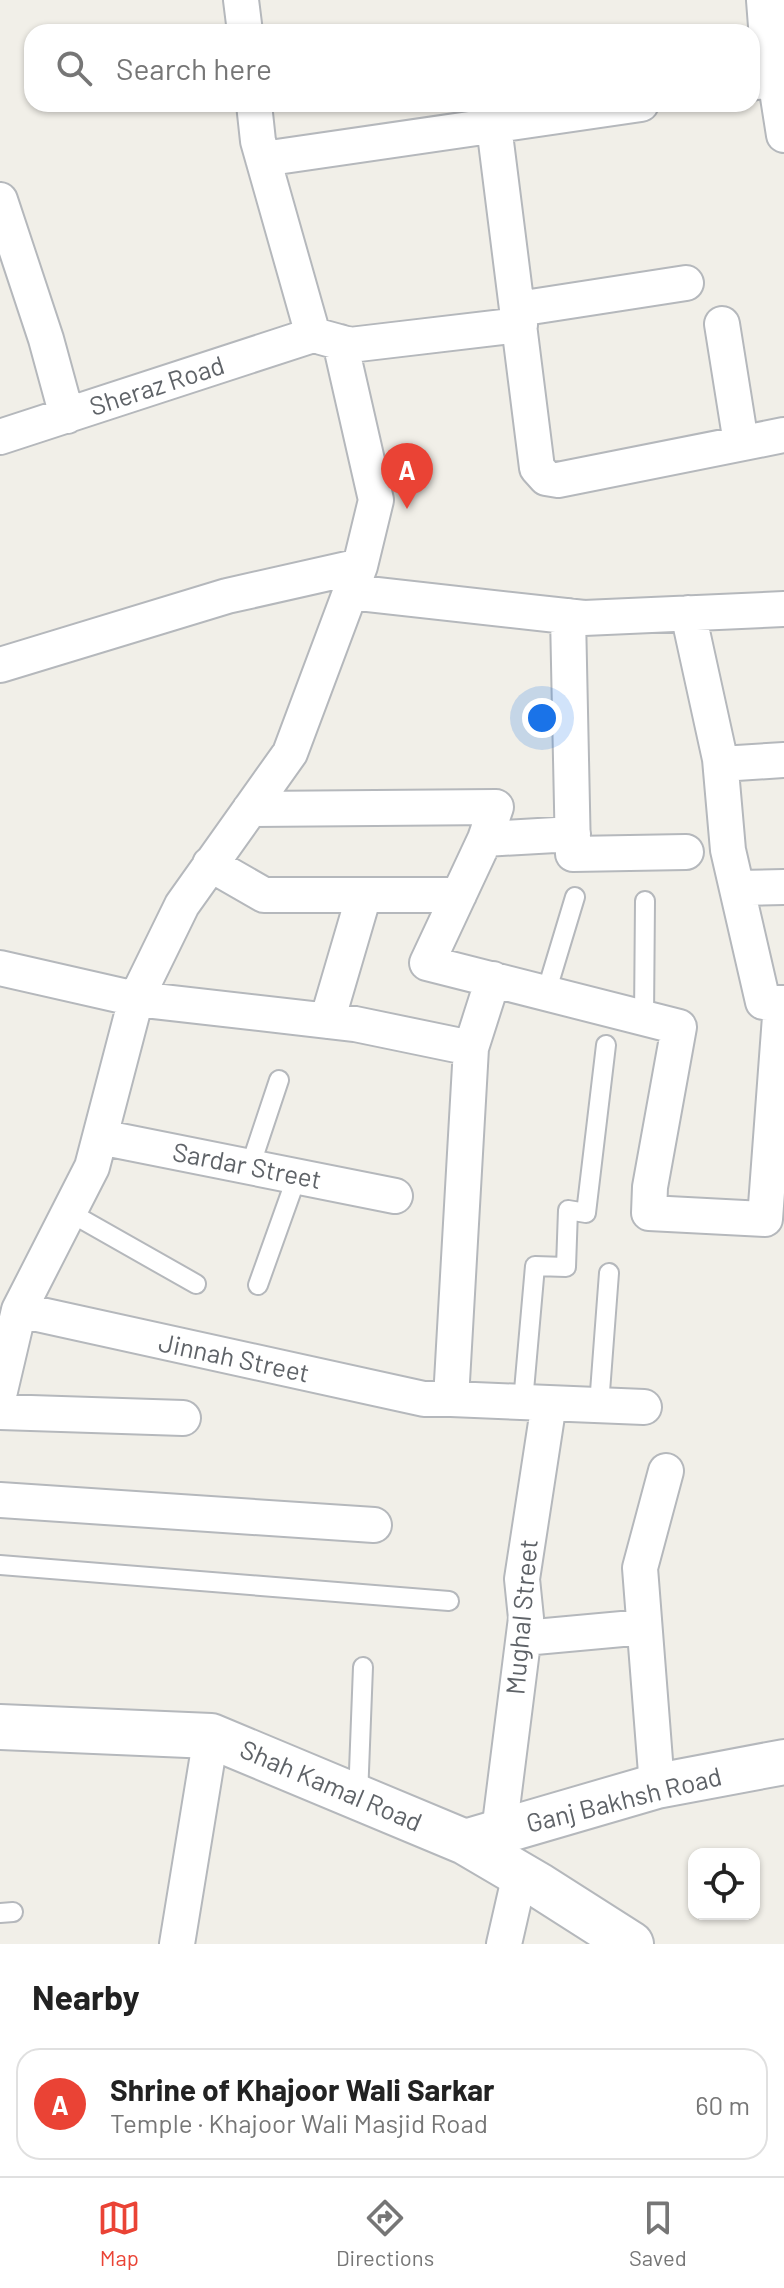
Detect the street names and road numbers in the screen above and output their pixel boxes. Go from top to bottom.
street label: Sheraz Road [85,348,228,421]
street label: Sardar Street [170,1135,324,1194]
street label: Jinnah Street [156,1325,312,1388]
street label: Mughal Street [498,1538,543,1696]
street label: Shah Kamal Road [236,1732,427,1837]
street label: Ganj Bakhsh Road [523,1759,725,1838]

